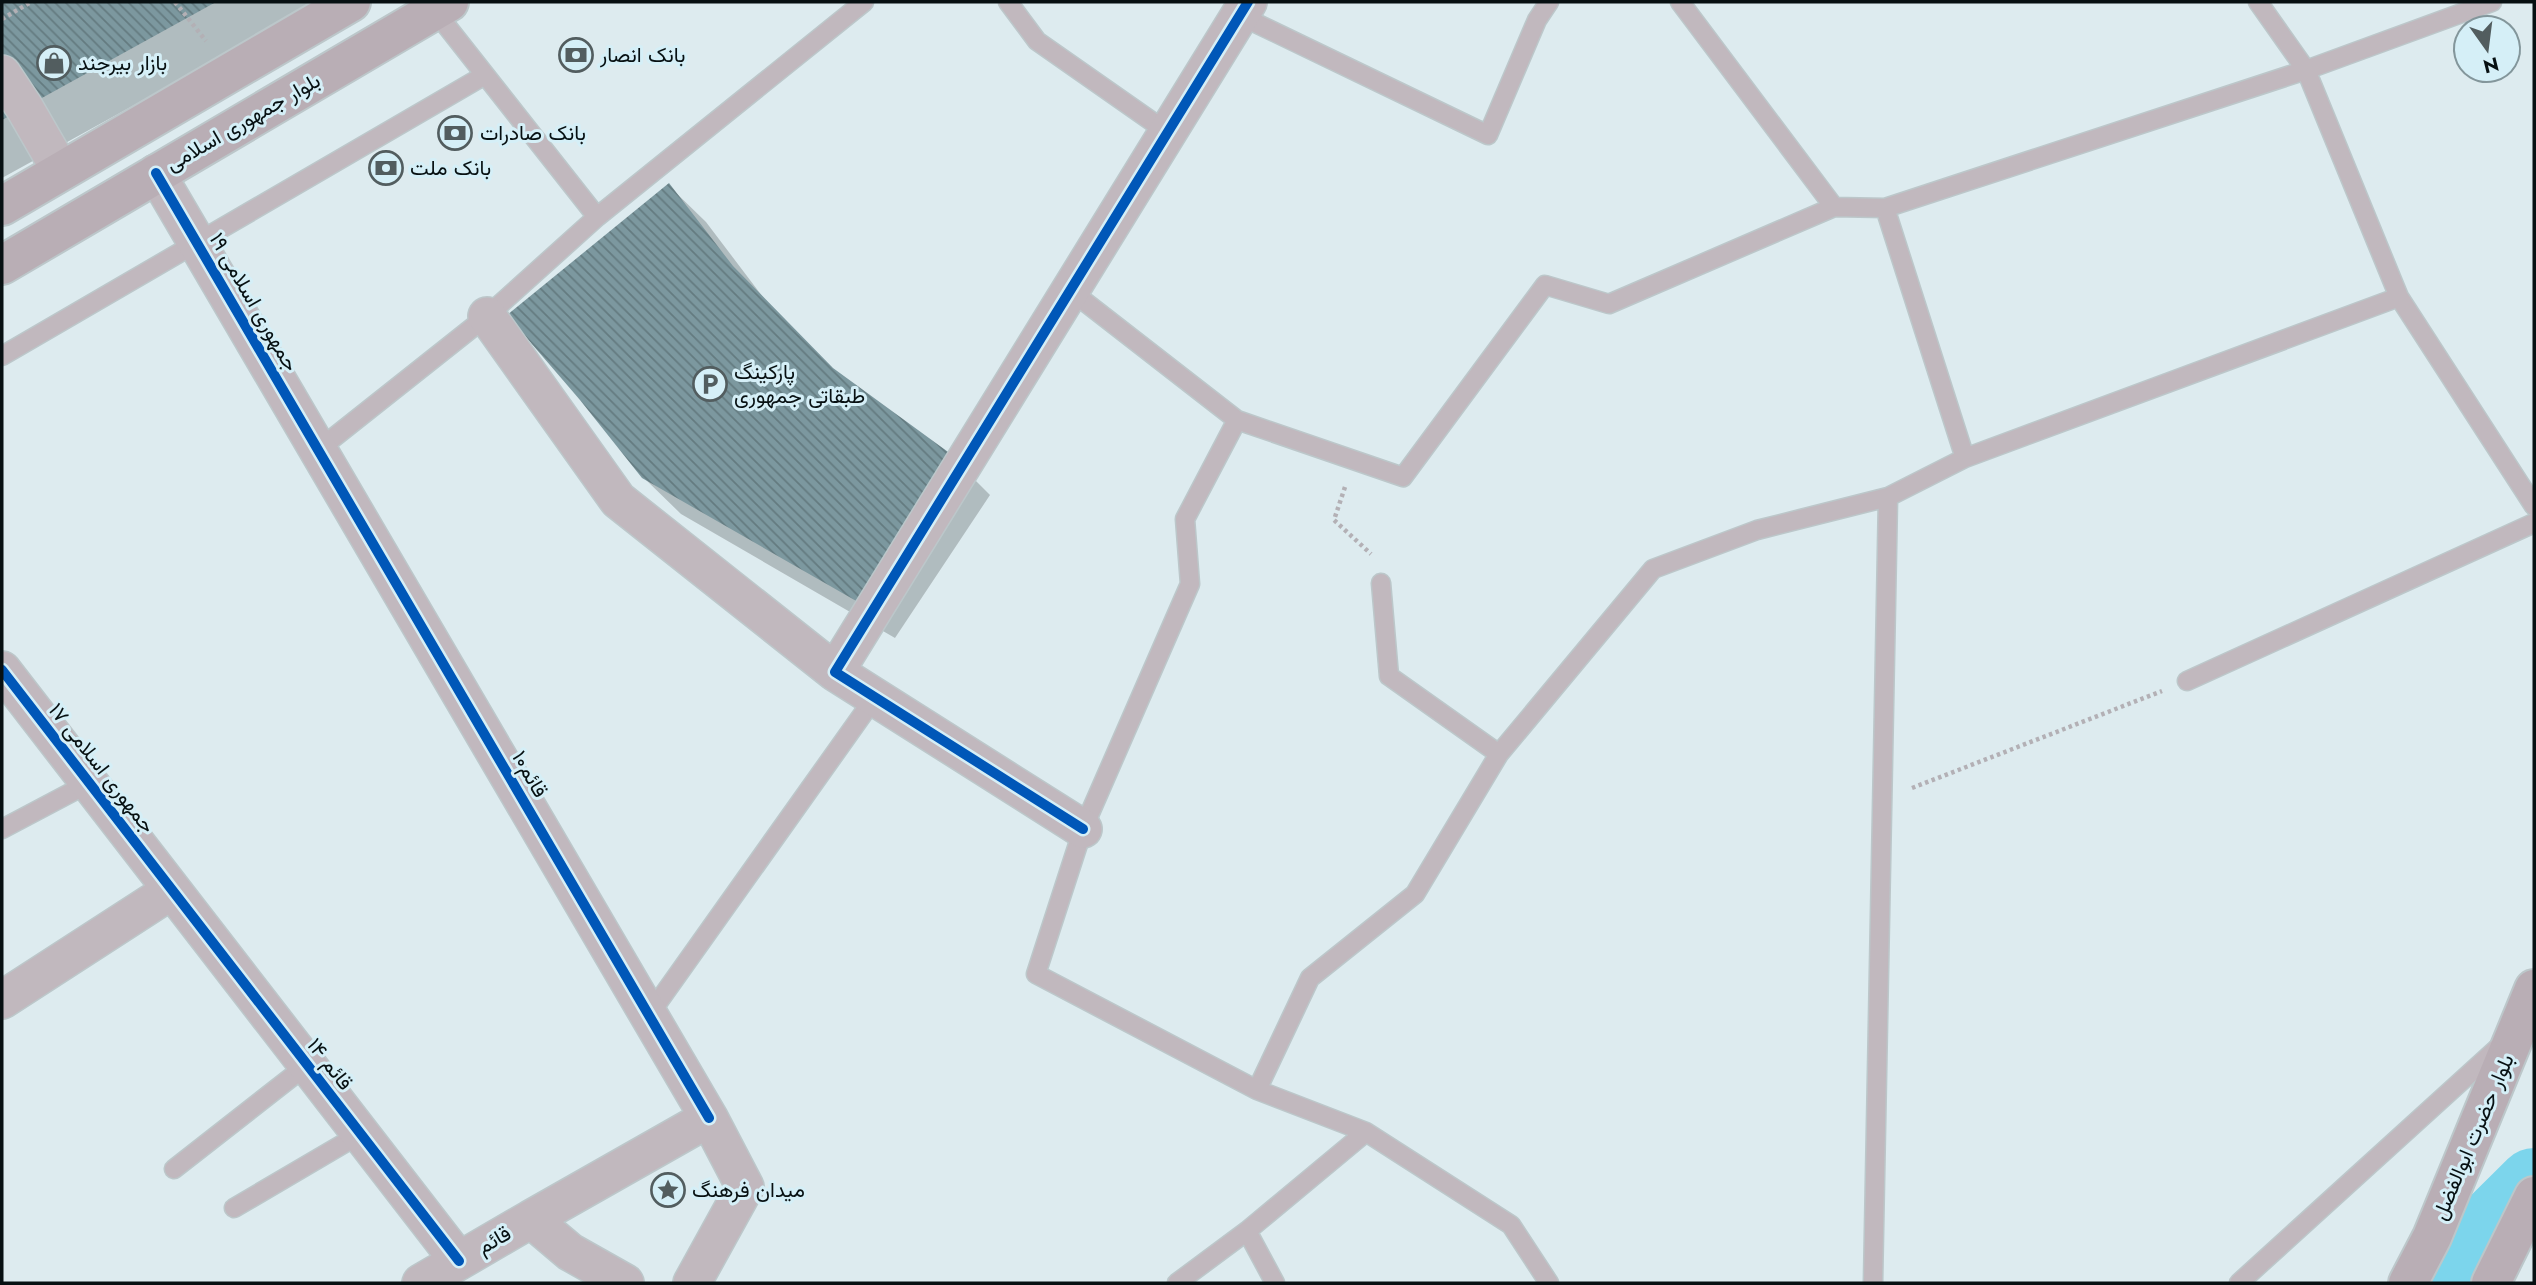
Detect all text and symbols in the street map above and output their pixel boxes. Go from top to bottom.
north arrow [2452,14,2522,84]
bank icon: بانک انصار [557,36,595,74]
place label: بانک انصار [599,40,685,70]
shop icon: بازار بیرجند [35,44,73,82]
place label: بازار بیرجند [78,48,167,78]
text: N [2480,50,2502,80]
street label: بلوار جمهوری اسلامی [160,65,326,179]
bank icon: بانک صادرات [436,114,474,152]
place label: بانک صادرات [480,118,586,148]
bank icon: بانک ملت [367,149,405,187]
place label: بانک ملت [410,153,491,183]
street label: جمهوری اسلامی ۱۹ [202,227,306,377]
place label: پارکینگ طبقاتی جمهوری [734,357,865,411]
parking icon: پارکینگ طبقاتی جمهوری [691,365,729,403]
street label: جمهوری اسلامی ۱۷ [41,696,163,840]
street label: قائم۱۰ [505,745,555,803]
street label: قائم ۱۴ [300,1031,360,1097]
street label: بلوار حضرت ابوالفضل [2424,1049,2522,1225]
place icon: میدان فرهنگ [649,1171,687,1209]
place label: میدان فرهنگ [692,1175,805,1205]
street label: قائم [471,1218,517,1262]

